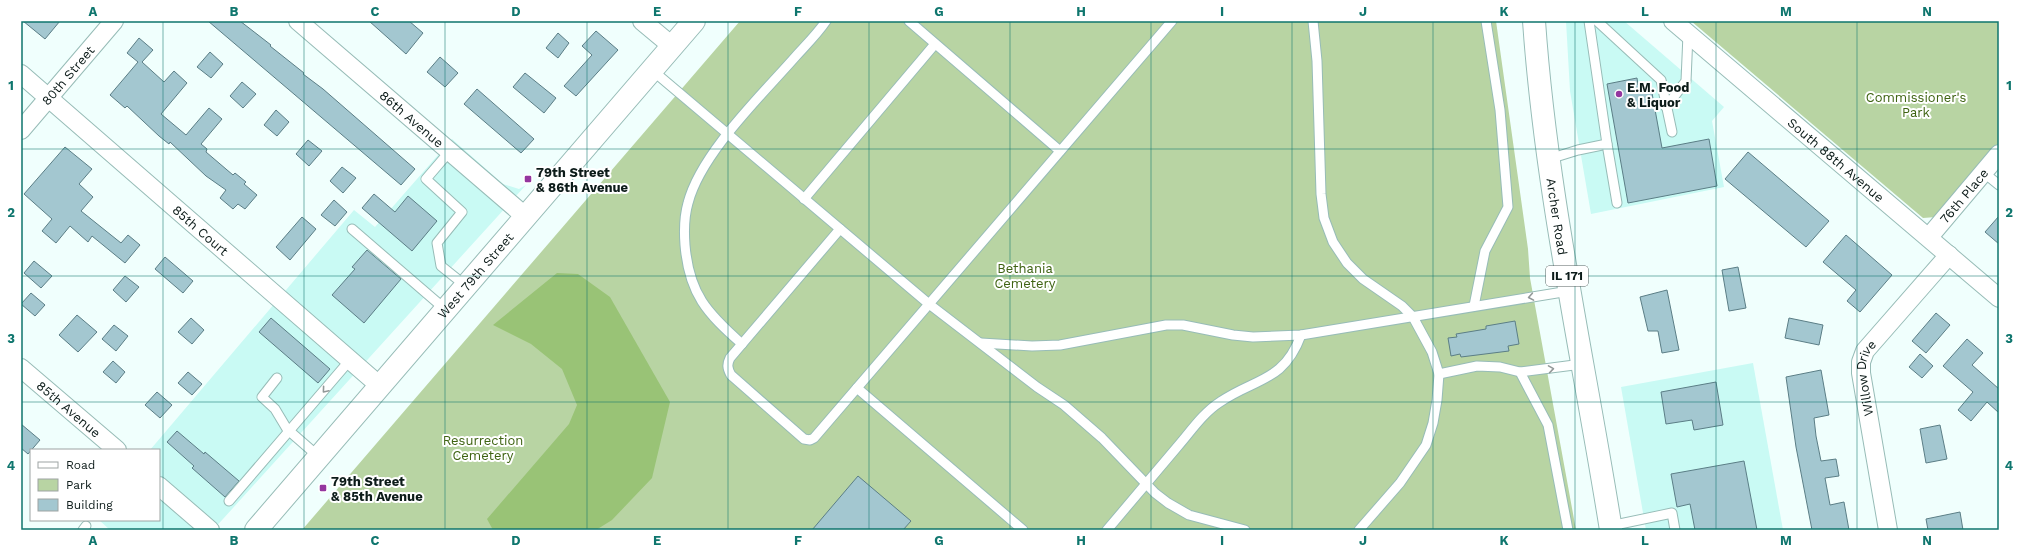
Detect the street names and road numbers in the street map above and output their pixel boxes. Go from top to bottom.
street label: 80th Street [39,42,98,108]
street label: 86th Avenue [376,88,446,151]
street label: South 88th Avenue [1785,115,1887,205]
street label: 76th Place [1937,166,1992,226]
street label: Archer Road [1543,177,1570,256]
street label: 85th Court [169,202,232,259]
street label: West 79th Street [435,229,517,322]
road number: IL 171 [1546,266,1588,286]
street label: Willow Drive [1854,337,1879,417]
street label: 85th Avenue [34,378,104,441]

